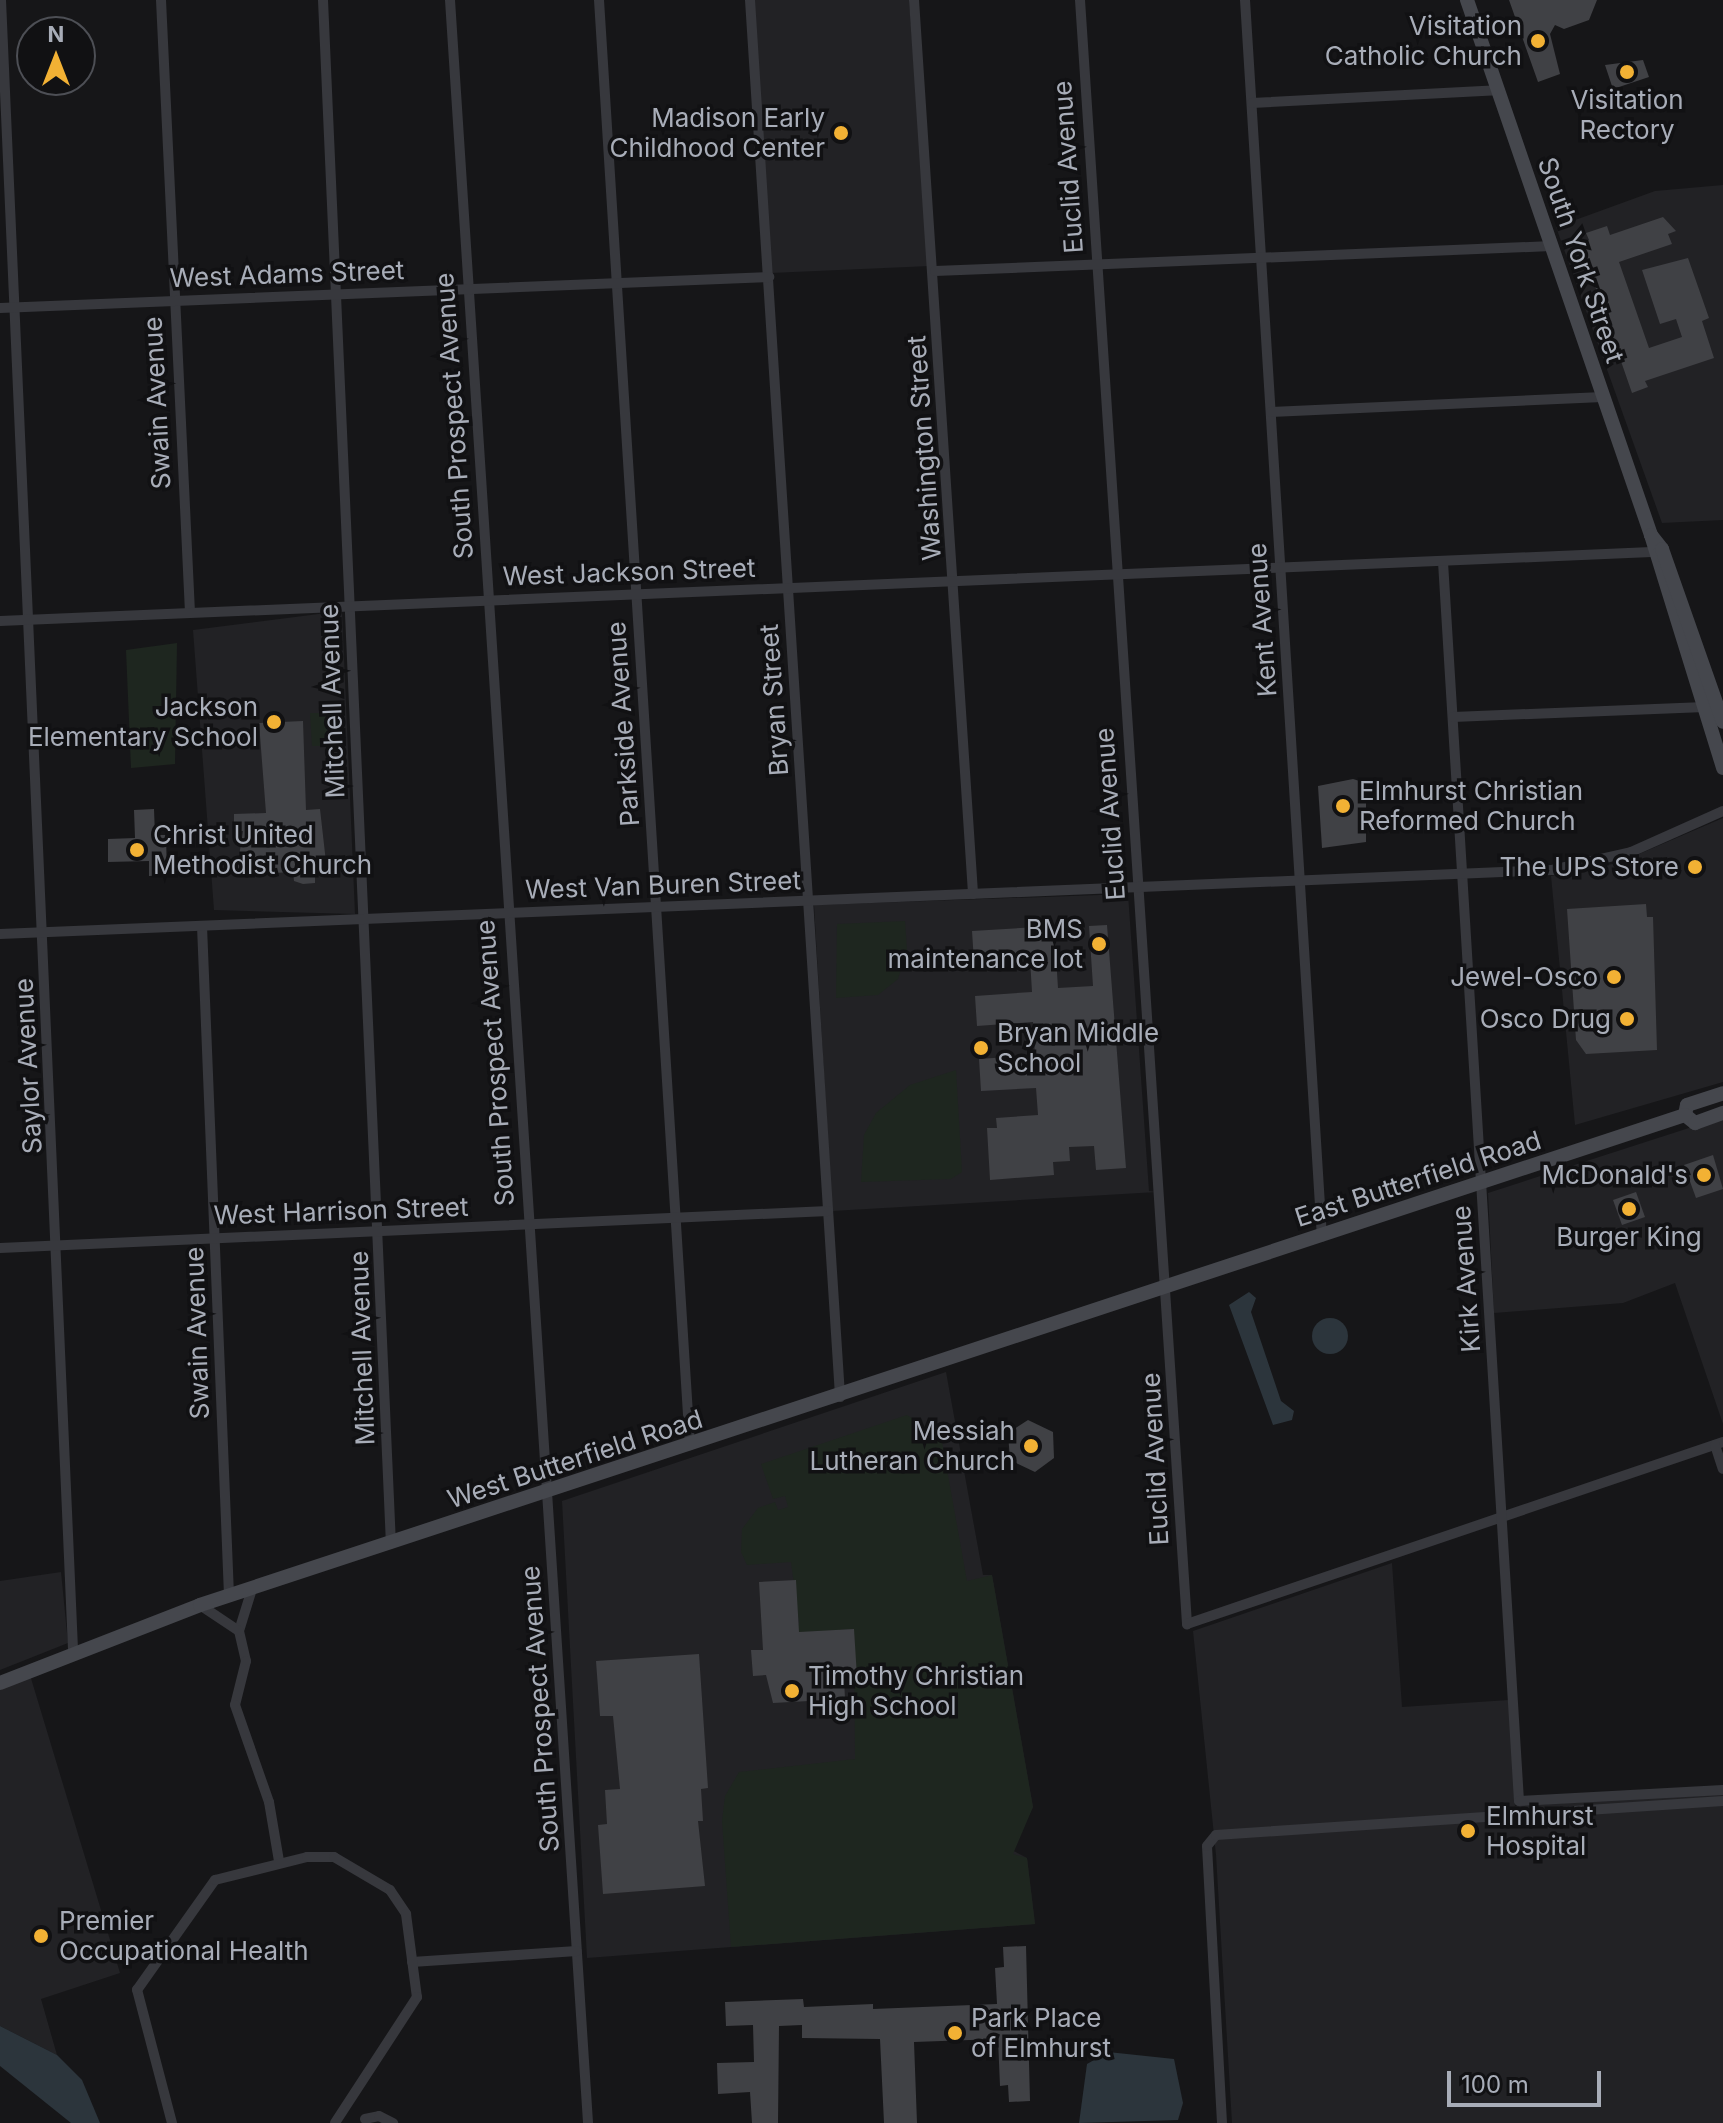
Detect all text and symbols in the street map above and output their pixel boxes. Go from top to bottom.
place label: Visitation Catholic Church [1325,10,1522,72]
north arrow [16,16,96,96]
text: N [48,21,64,47]
marker: Visitation Catholic Church [1529,32,1547,50]
marker: Visitation Rectory [1618,63,1636,81]
street label: Euclid Avenue [1046,80,1090,254]
place label: Visitation Rectory [1570,84,1684,146]
place label: Madison Early Childhood Center [610,102,825,164]
marker: Madison Early Childhood Center [832,124,850,142]
street label: South York Street [1531,153,1631,367]
street label: West Adams Street [169,254,405,294]
street label: South Prospect Avenue [428,272,480,560]
street label: Swain Avenue [137,316,177,490]
street label: Washington Street [901,334,947,562]
street label: Kent Avenue [1241,542,1283,698]
street label: West Jackson Street [502,552,756,592]
street label: Mitchell Avenue [313,603,351,799]
street label: Parkside Avenue [600,620,646,828]
street label: Bryan Street [753,623,795,777]
place label: Jackson Elementary School [28,691,258,752]
marker: Jackson Elementary School [265,713,283,731]
street label: Euclid Avenue [1088,727,1132,901]
place label: Elmhurst Christian Reformed Church [1359,775,1583,836]
marker: Elmhurst Christian Reformed Church [1334,797,1352,815]
place label: Christ United Methodist Church [153,819,372,880]
marker: Christ United Methodist Church [128,841,146,859]
place label: The UPS Store [1499,851,1679,883]
marker: The UPS Store [1686,858,1704,876]
street label: West Van Buren Street [525,865,801,905]
place label: BMS maintenance lot [888,913,1083,974]
street label: South Prospect Avenue [469,919,521,1207]
marker: BMS maintenance lot [1090,935,1108,953]
place label: Jewel-Osco [1450,961,1598,993]
marker: Jewel-Osco [1605,968,1623,986]
street label: Saylor Avenue [8,977,48,1155]
place label: Osco Drug [1480,1003,1611,1035]
marker: Osco Drug [1618,1010,1636,1028]
place label: Bryan Middle School [997,1017,1159,1078]
marker: Bryan Middle School [972,1039,990,1057]
street label: East Butterfield Road [1291,1124,1545,1234]
place label: McDonald's [1542,1159,1688,1191]
marker: McDonald's [1695,1166,1713,1184]
street label: West Harrison Street [213,1191,469,1231]
marker: Burger King [1620,1200,1638,1218]
street label: Kirk Avenue [1445,1204,1487,1354]
place label: Burger King [1556,1221,1702,1253]
street label: Swain Avenue [178,1246,216,1420]
street label: Mitchell Avenue [343,1250,381,1446]
street label: Euclid Avenue [1135,1372,1175,1546]
street label: West Butterfield Road [444,1403,706,1515]
place label: Messiah Lutheran Church [810,1415,1015,1476]
marker: Messiah Lutheran Church [1022,1437,1040,1455]
street label: South Prospect Avenue [514,1565,566,1853]
place label: Timothy Christian High School [808,1660,1024,1722]
marker: Timothy Christian High School [783,1682,801,1700]
place label: Elmhurst Hospital [1486,1800,1593,1862]
marker: Elmhurst Hospital [1457,1820,1479,1842]
place label: Premier Occupational Health [59,1905,309,1966]
marker: Premier Occupational Health [30,1925,52,1947]
place label: Park Place of Elmhurst [971,2002,1111,2064]
marker: Park Place of Elmhurst [946,2024,964,2042]
scale bar [1451,2055,1605,2105]
text: 100 m [1461,2070,1529,2099]

